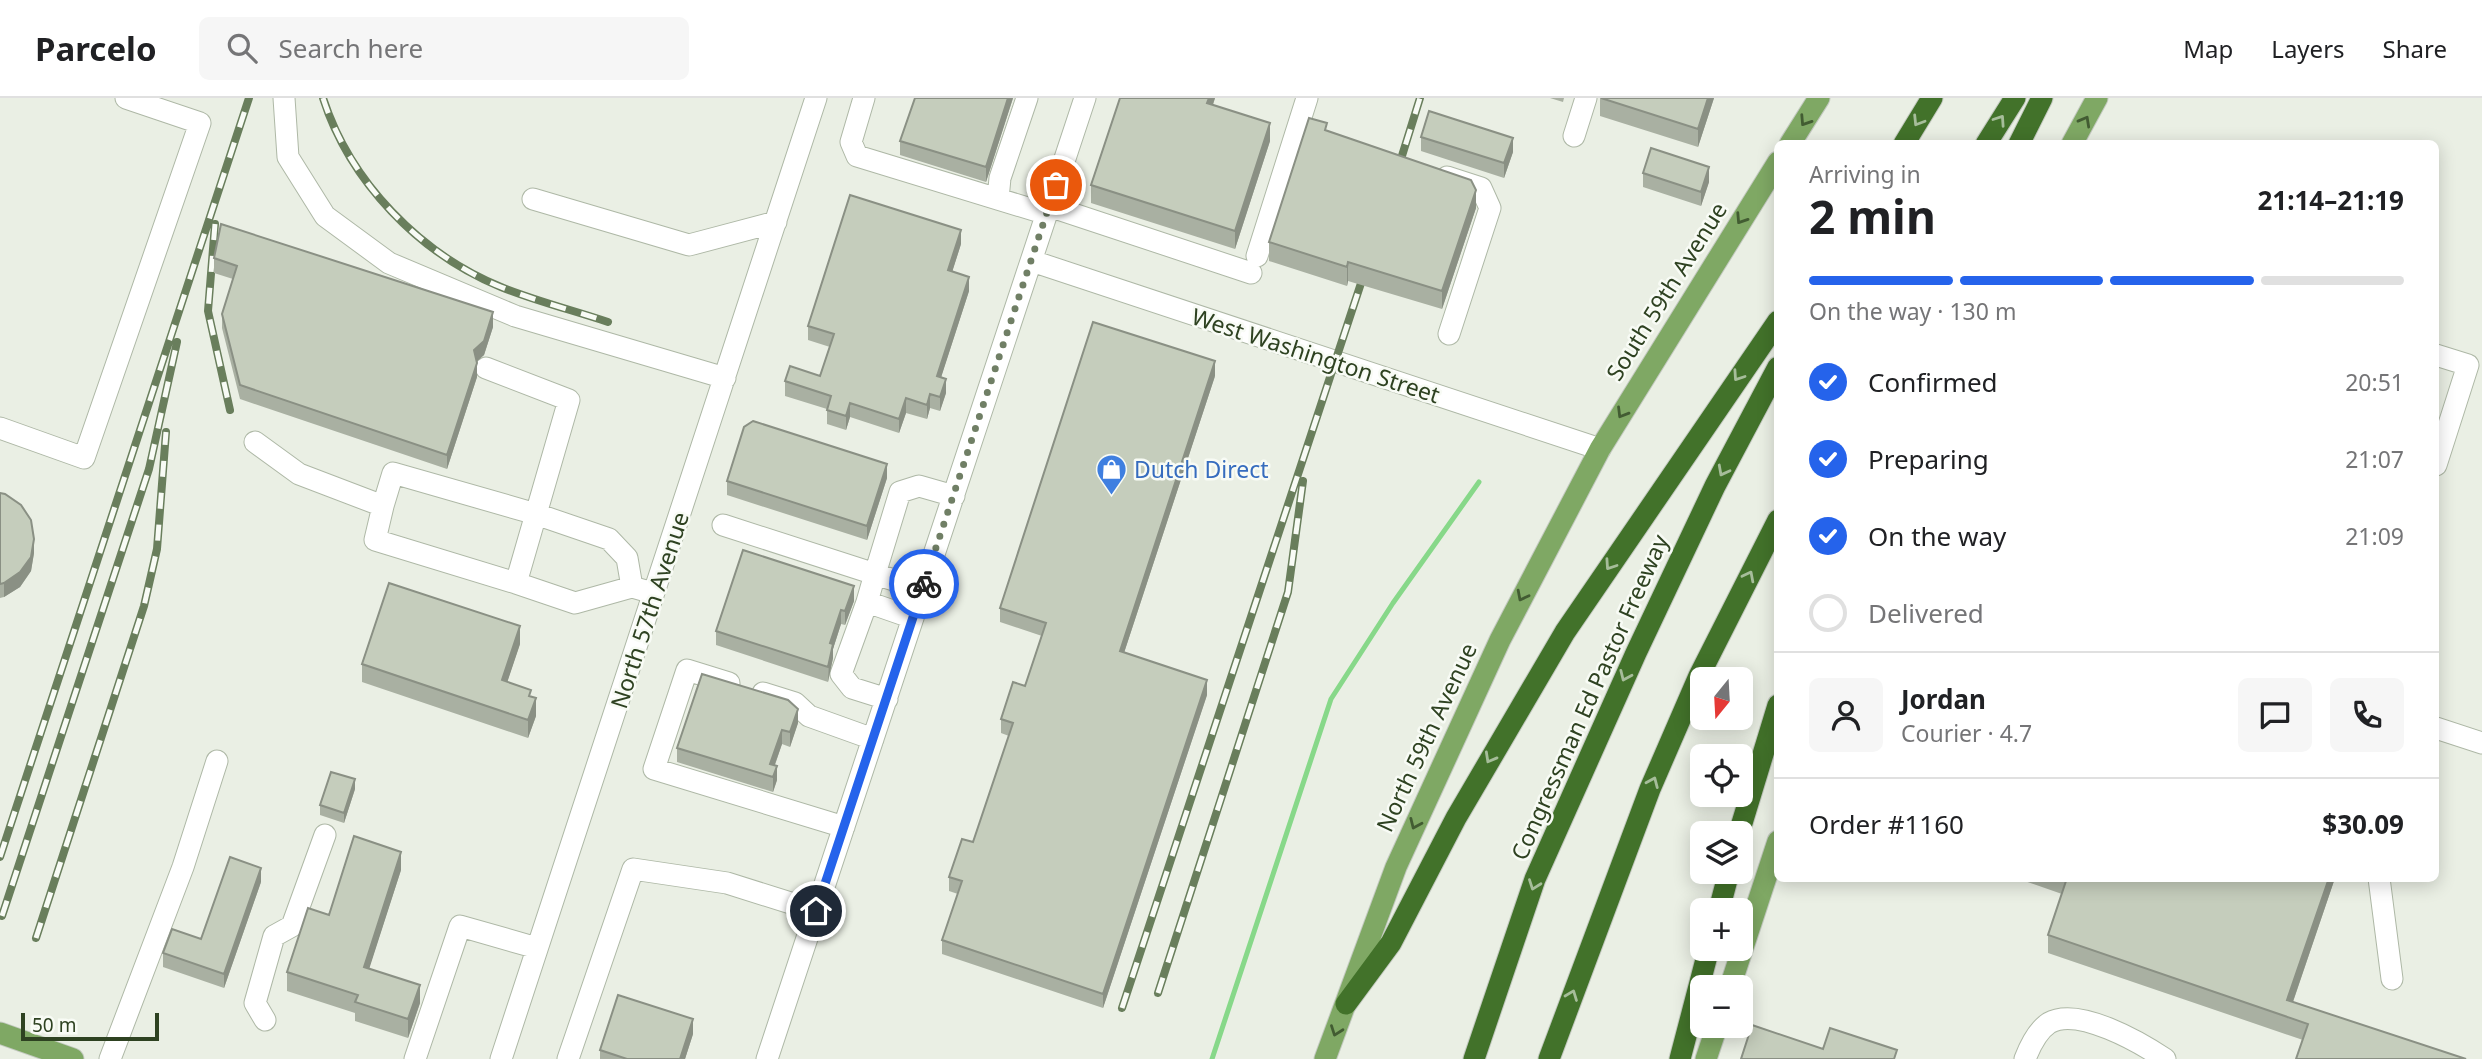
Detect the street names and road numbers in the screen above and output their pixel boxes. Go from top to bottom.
street label: South 59th Avenue [1598,196,1734,386]
street label: West Washington Street [1188,300,1444,410]
street label: North 57th Avenue [602,508,696,712]
street label: Congressman Ed Pastor Freeway [1503,529,1676,865]
street label: North 59th Avenue [1368,637,1484,837]

